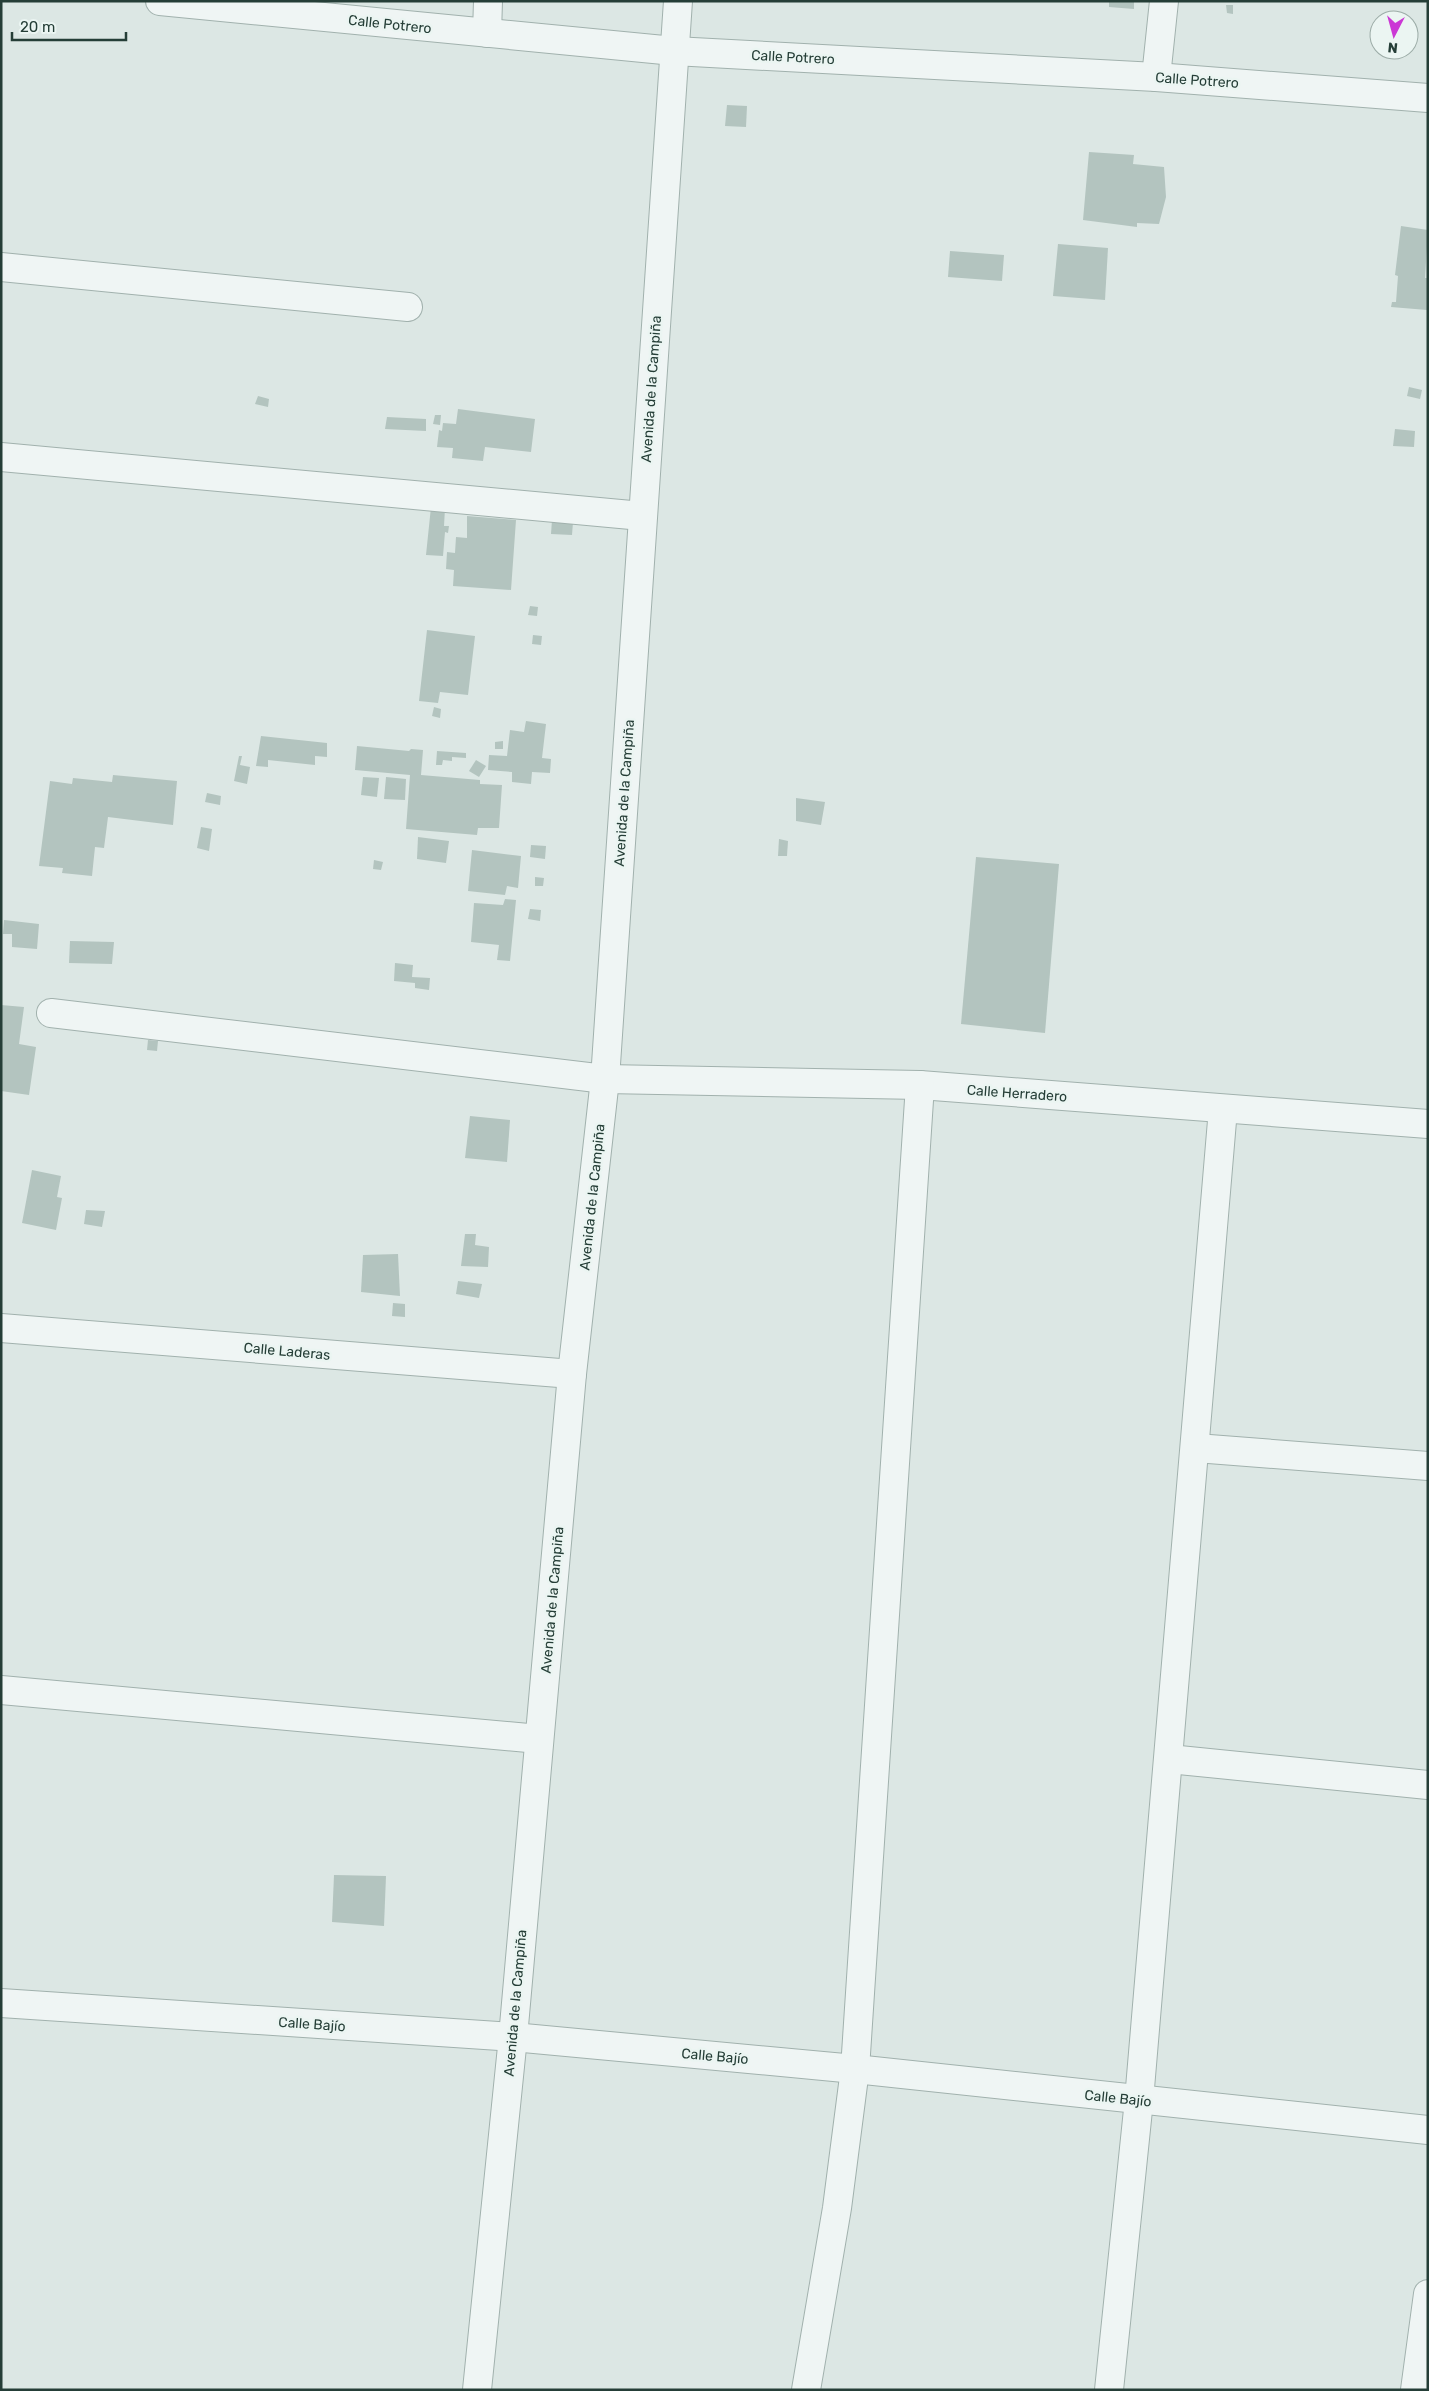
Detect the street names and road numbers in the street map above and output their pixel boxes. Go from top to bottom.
street label: Calle Potrero [347,12,432,37]
street label: Calle Potrero [751,47,835,68]
street label: Calle Potrero [1155,69,1239,92]
street label: Avenida de la Campiña [638,315,665,463]
street label: Avenida de la Campiña [611,719,638,867]
street label: Calle Herradero [966,1082,1068,1105]
street label: Avenida de la Campiña [576,1123,609,1271]
street label: Calle Laderas [243,1339,331,1364]
street label: Avenida de la Campiña [538,1526,567,1674]
street label: Avenida de la Campiña [501,1929,530,2077]
street label: Calle Bajío [278,2014,346,2035]
street label: Calle Bajío [681,2045,749,2068]
street label: Calle Bajío [1084,2087,1152,2110]

